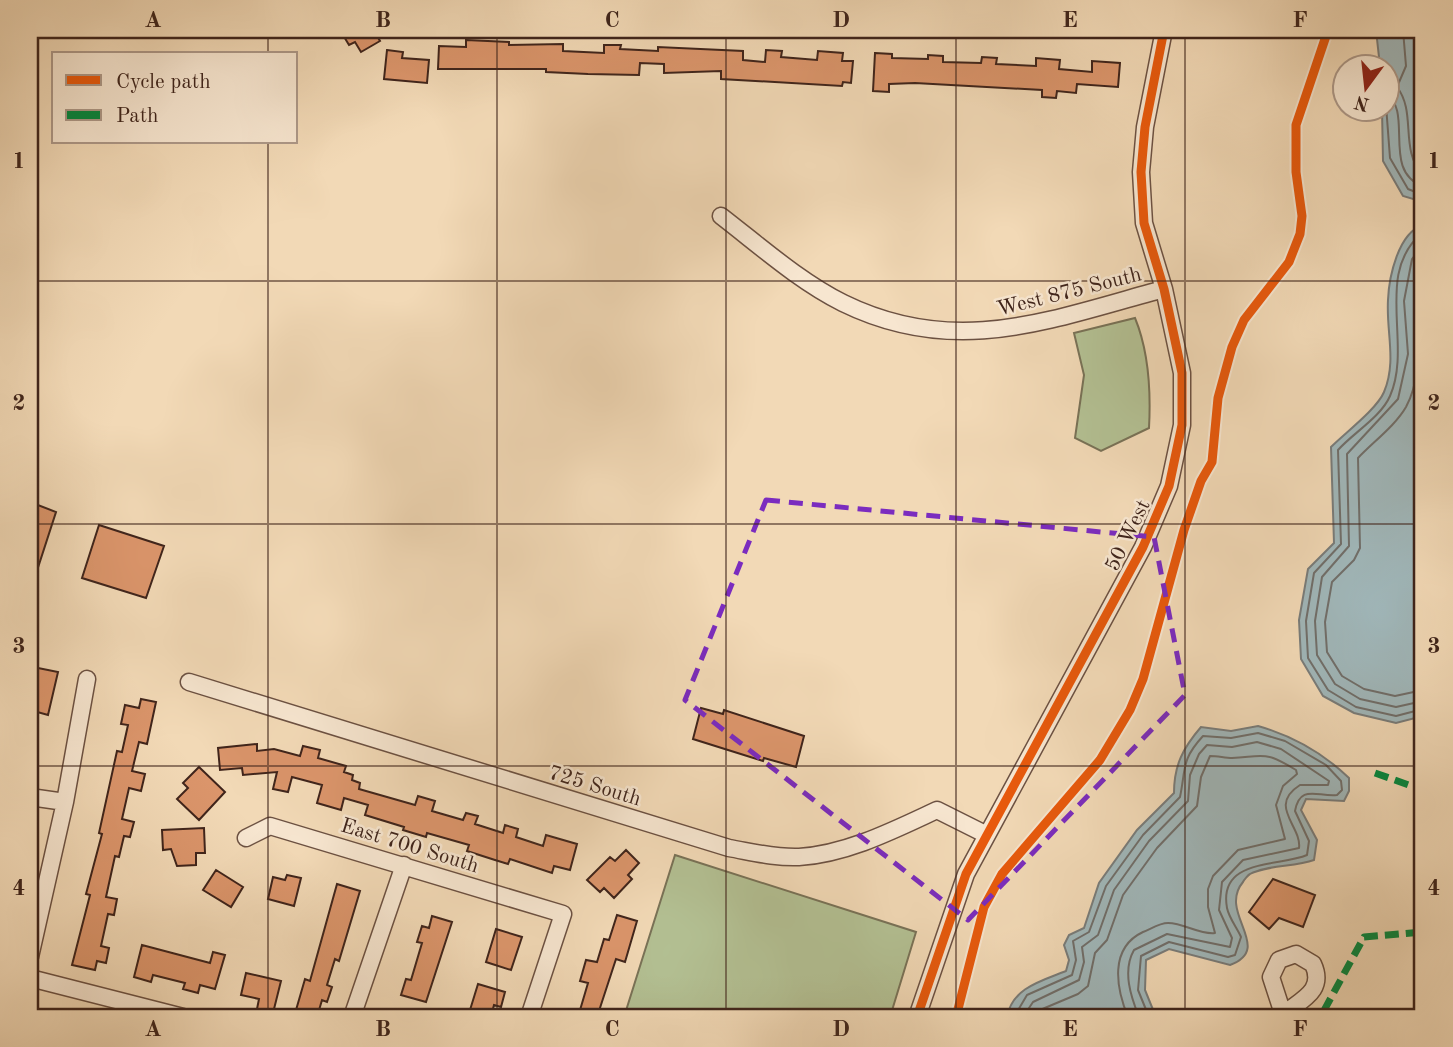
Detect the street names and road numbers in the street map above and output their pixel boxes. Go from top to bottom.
street label: West 875 South [995,264,1144,321]
street label: 50 West [1102,497,1155,575]
street label: 725 South [546,762,643,810]
street label: East 700 South [338,815,481,877]

